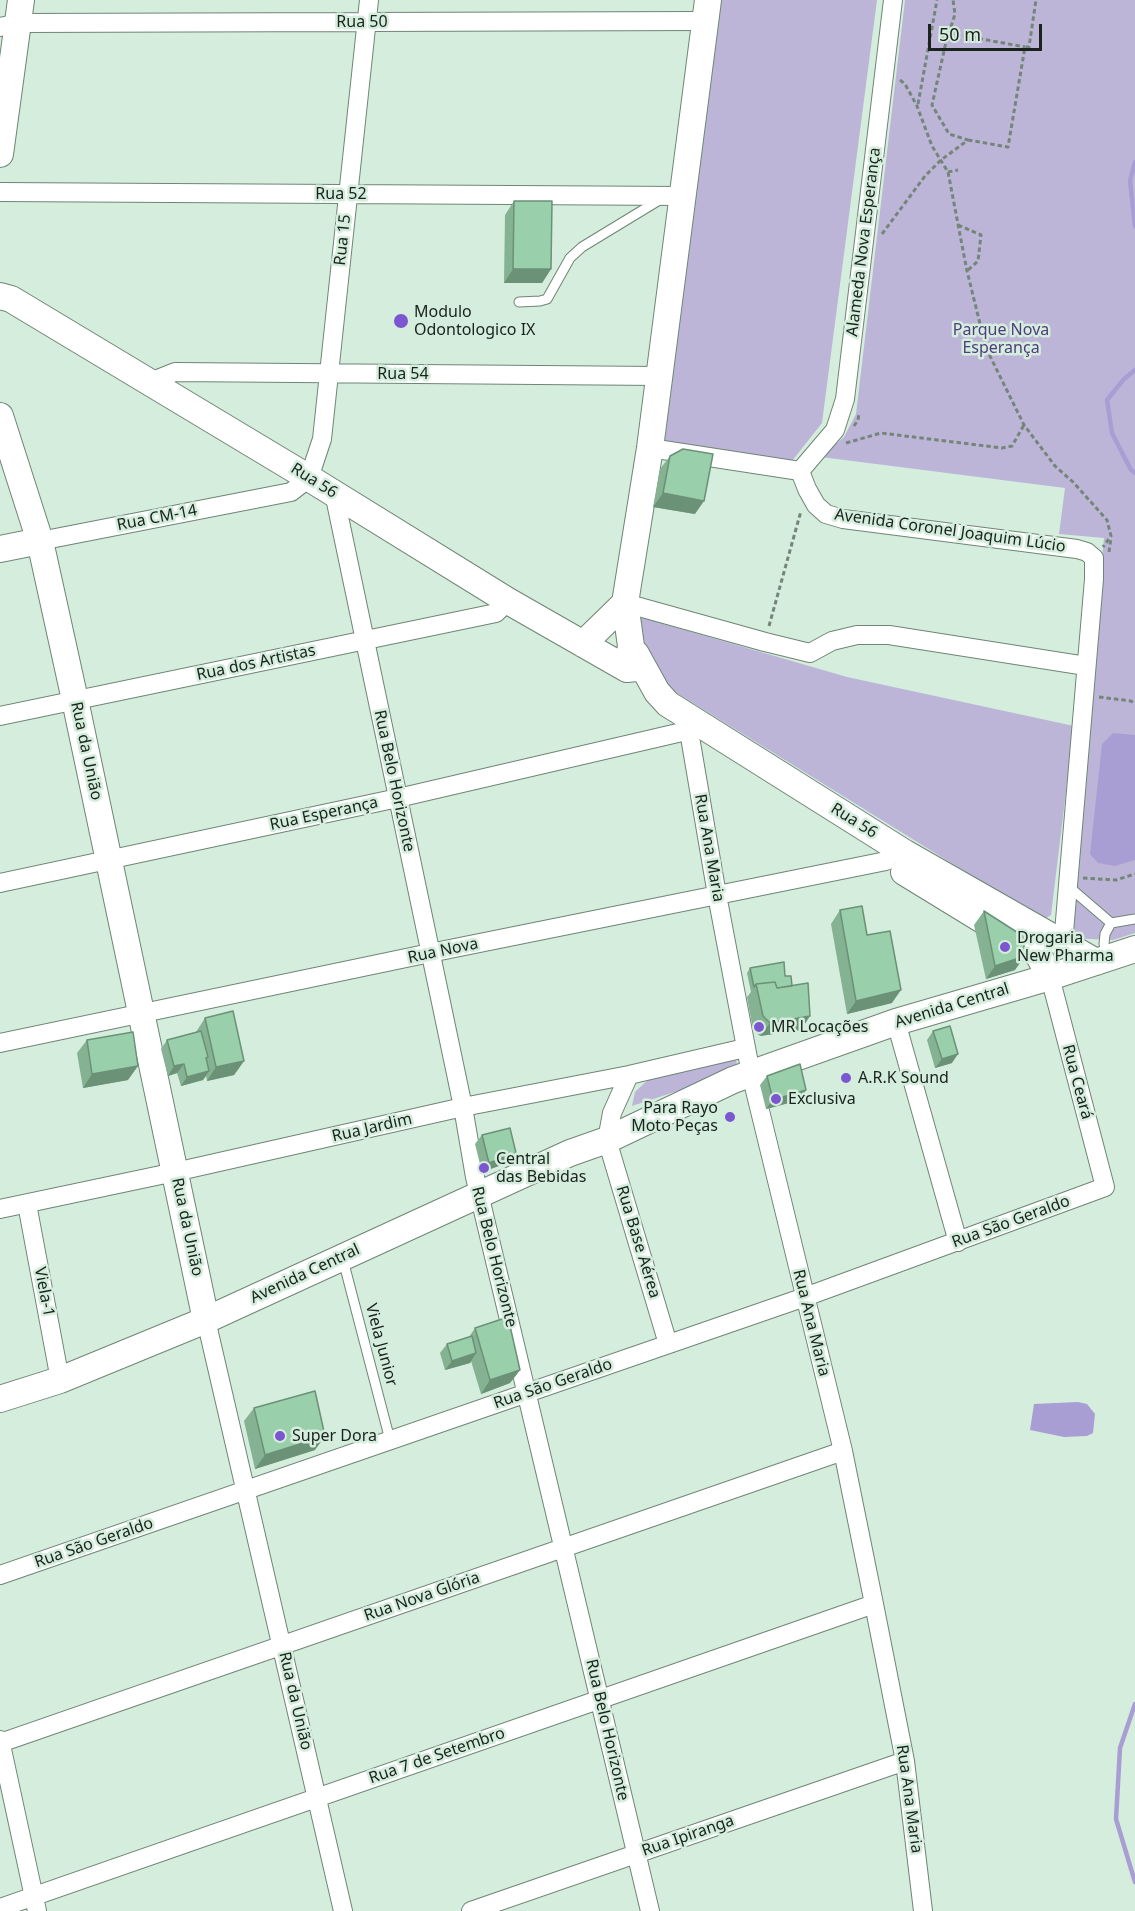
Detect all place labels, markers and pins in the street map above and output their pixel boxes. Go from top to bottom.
place label: Modulo Odontologico IX [414,302,535,340]
marker: Modulo Odontologico IX [392,312,410,330]
place label: Drogaria New Pharma [1017,928,1114,966]
marker: Drogaria New Pharma [998,940,1012,954]
place label: MR Locações [771,1017,868,1037]
marker: MR Locações [752,1020,766,1034]
place label: A.R.K Sound [858,1068,949,1088]
marker: A.R.K Sound [839,1071,853,1085]
place label: Exclusiva [788,1089,856,1109]
marker: Exclusiva [769,1092,783,1106]
place label: Para Rayo Moto Peças [631,1098,718,1136]
marker: Para Rayo Moto Peças [723,1110,737,1124]
place label: Central das Bebidas [496,1149,587,1187]
marker: Central das Bebidas [477,1161,491,1175]
place label: Super Dora [292,1426,377,1446]
marker: Super Dora [273,1429,287,1443]

